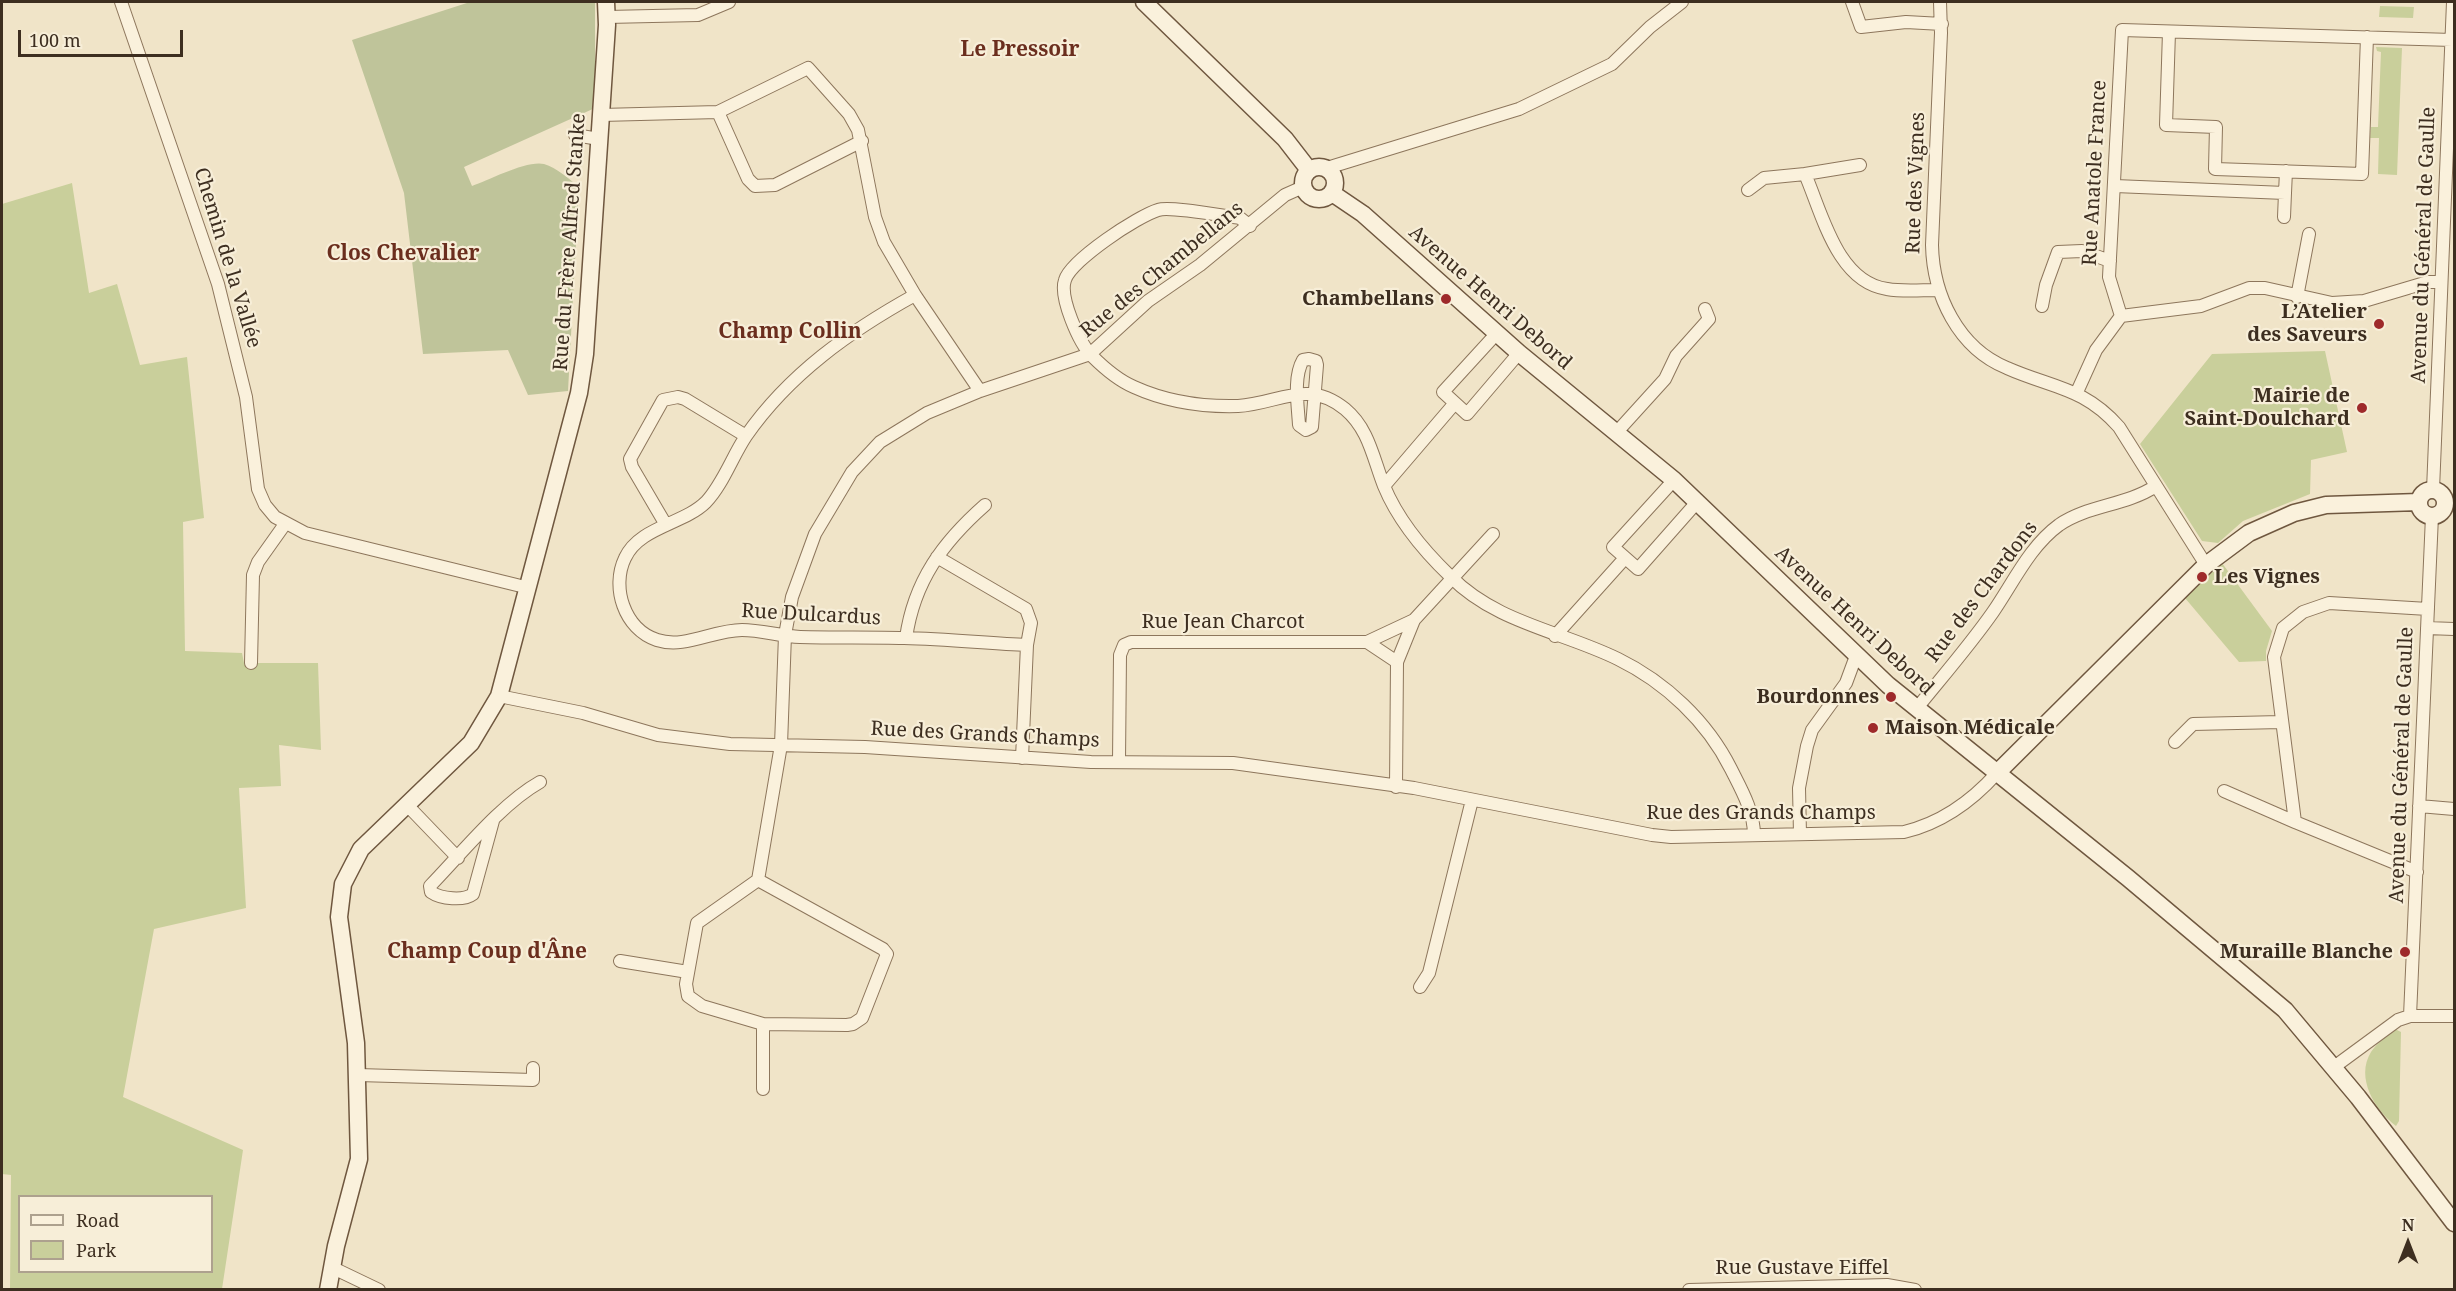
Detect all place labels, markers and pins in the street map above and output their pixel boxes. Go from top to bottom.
place label: Chambellans [1302,287,1434,311]
marker: Chambellans [1439,292,1453,306]
place label: L’Atelier des Saveurs [2247,300,2367,347]
marker: L’Atelier des Saveurs [2372,317,2386,331]
place label: Mairie de Saint-Doulchard [2184,384,2350,431]
marker: Mairie de Saint-Doulchard [2355,401,2369,415]
place label: Les Vignes [2214,565,2320,589]
marker: Les Vignes [2195,570,2209,584]
place label: Bourdonnes [1756,685,1879,709]
marker: Bourdonnes [1884,690,1898,704]
place label: Maison Médicale [1885,716,2055,740]
marker: Maison Médicale [1866,721,1880,735]
place label: Muraille Blanche [2220,940,2393,964]
marker: Muraille Blanche [2398,945,2412,959]

